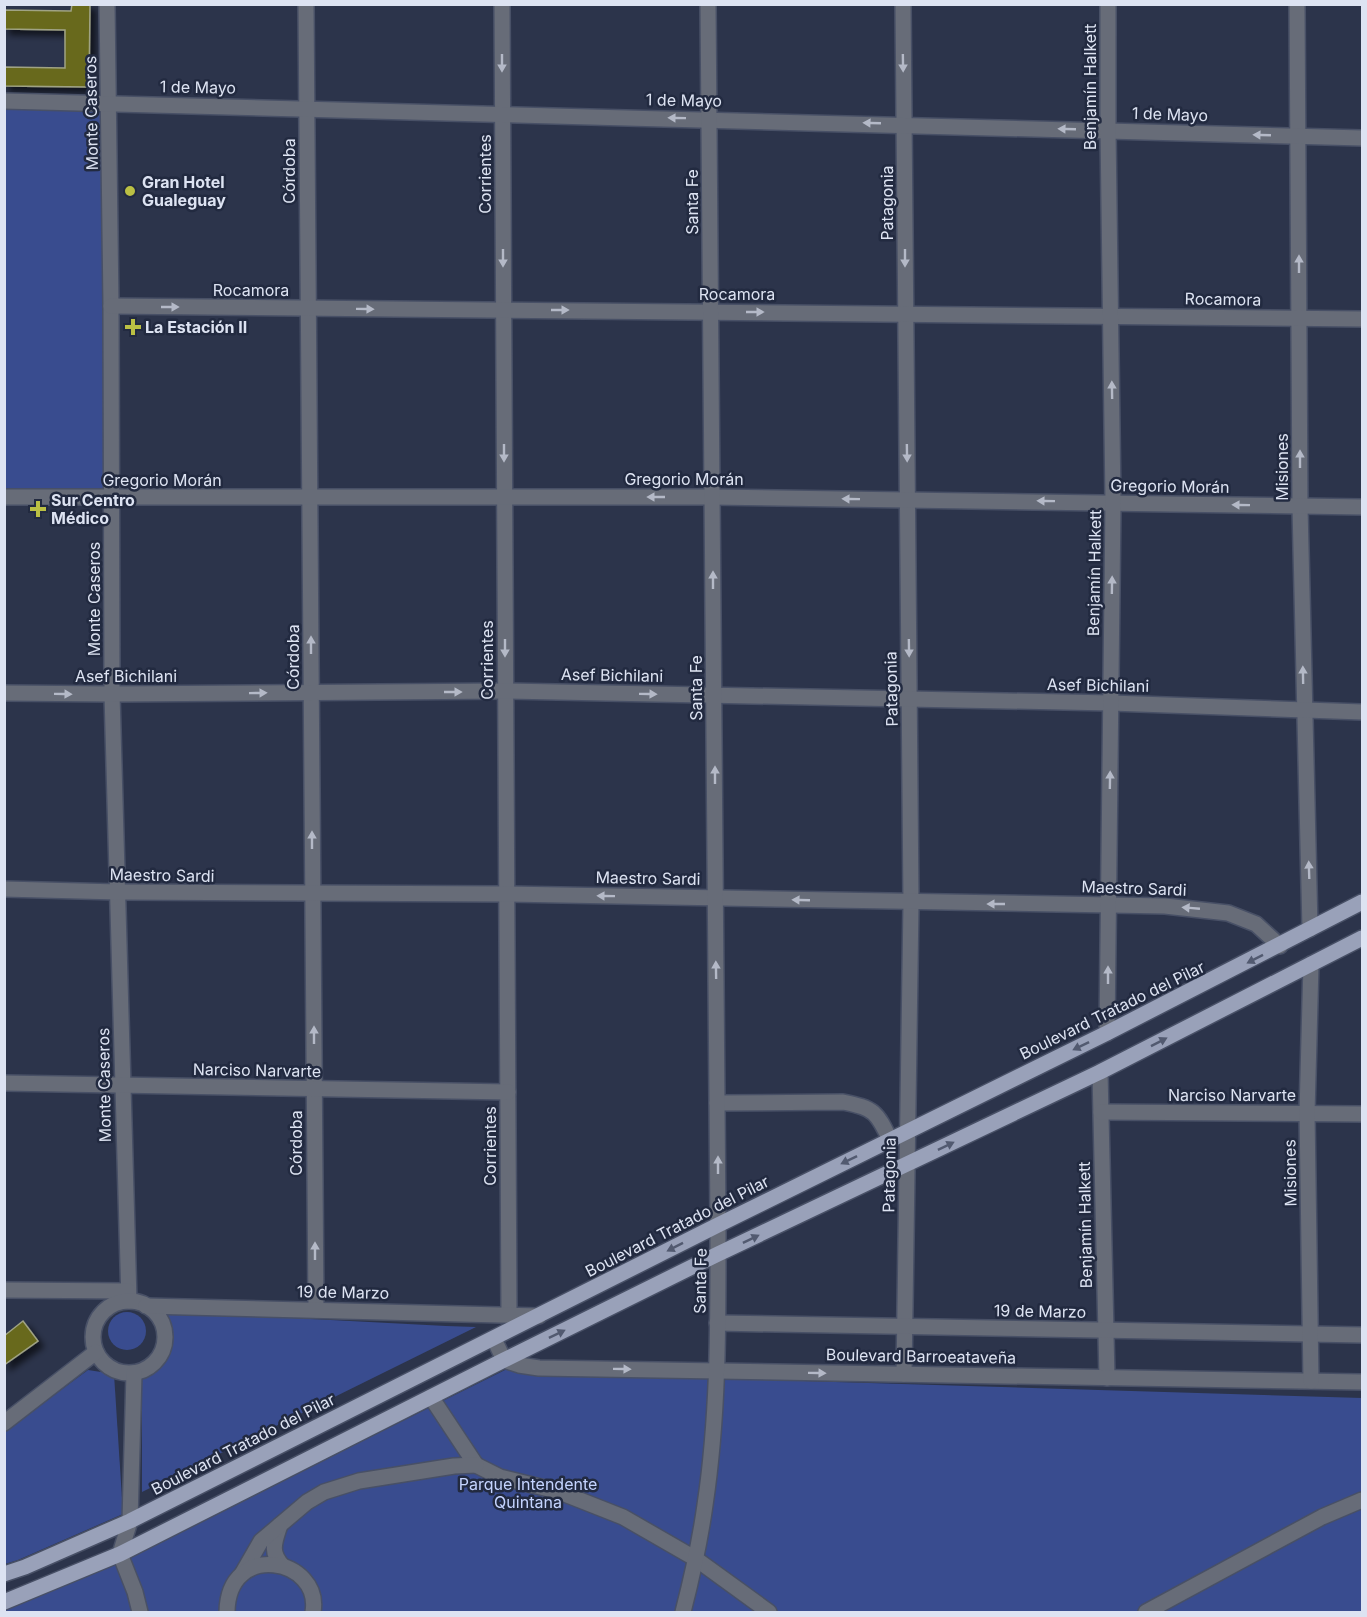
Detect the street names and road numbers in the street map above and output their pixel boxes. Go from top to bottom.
street label: Benjamín Halkett [1080,24,1100,150]
street label: Monte Caseros [80,56,102,170]
street label: 1 de Mayo [160,76,236,98]
street label: 1 de Mayo [646,89,722,111]
street label: 1 de Mayo [1132,103,1208,125]
street label: Corrientes [475,134,495,214]
street label: Córdoba [279,138,299,204]
street label: Patagonia [877,165,897,241]
street label: Santa Fe [682,169,702,235]
street label: Rocamora [213,280,289,300]
street label: Rocamora [699,284,775,304]
street label: Rocamora [1185,288,1261,310]
street label: Misiones [1272,433,1292,501]
street label: Gregorio Morán [624,469,744,489]
street label: Gregorio Morán [102,470,222,490]
street label: Gregorio Morán [1110,475,1230,497]
street label: Benjamín Halkett [1083,510,1105,636]
street label: Monte Caseros [84,542,104,656]
street label: Corrientes [477,620,497,700]
street label: Córdoba [283,624,303,690]
street label: Patagonia [880,651,902,727]
street label: Santa Fe [686,655,706,721]
street label: Asef Bichilani [561,664,663,686]
street label: Asef Bichilani [75,666,177,686]
street label: Asef Bichilani [1047,674,1149,696]
street label: Maestro Sardi [109,864,215,886]
street label: Maestro Sardi [595,867,701,889]
street label: Maestro Sardi [1081,876,1187,900]
street label: Boulevard Tratado del Pilar [1016,956,1208,1064]
street label: Monte Caseros [93,1028,115,1142]
street label: Narciso Narvarte [193,1059,321,1081]
street label: Narciso Narvarte [1168,1085,1296,1105]
street label: Corrientes [480,1106,500,1186]
street label: Córdoba [286,1110,306,1176]
street label: Patagonia [878,1137,900,1213]
street label: Misiones [1279,1139,1301,1207]
street label: Benjamín Halkett [1074,1162,1096,1288]
street label: Boulevard Tratado del Pilar [582,1171,772,1281]
street label: Santa Fe [689,1248,711,1314]
street label: 19 de Marzo [297,1281,389,1303]
street label: 19 de Marzo [994,1300,1086,1322]
street label: Boulevard Barroeataveña [826,1344,1016,1368]
street label: Boulevard Tratado del Pilar [148,1389,338,1499]

